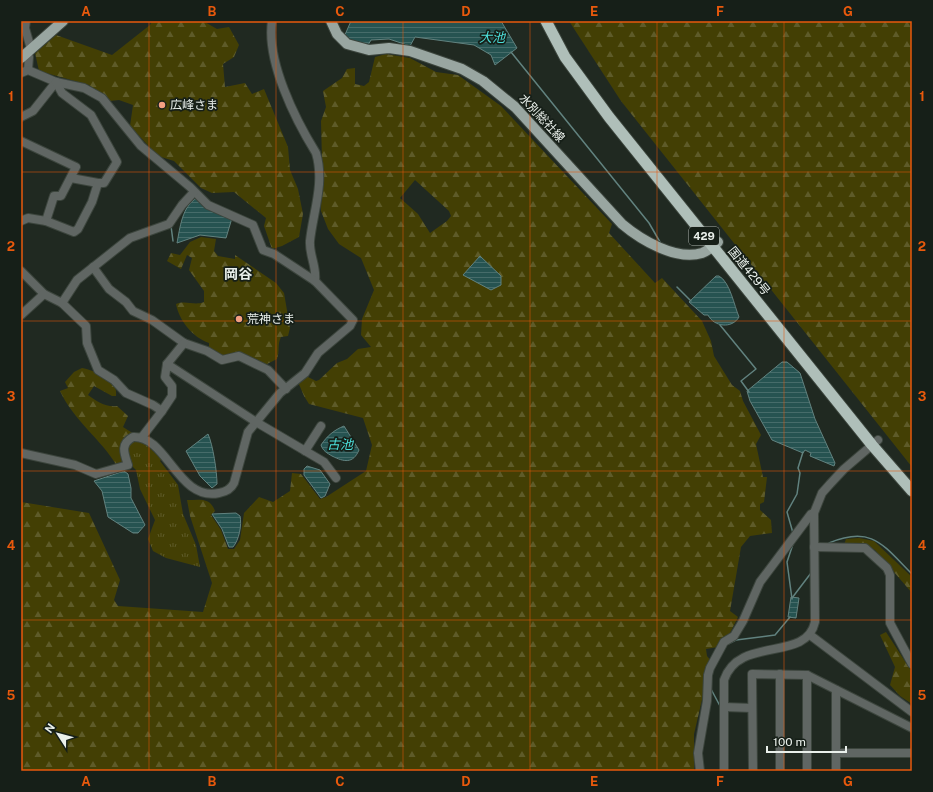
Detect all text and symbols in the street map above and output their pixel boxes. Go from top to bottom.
text: A [81,4,91,19]
text: B [208,4,217,19]
text: C [335,4,345,19]
text: D [461,4,471,19]
text: E [590,4,598,19]
text: F [716,4,724,19]
text: G [843,4,853,19]
water label: 大池 [479,30,507,45]
text: 1 [8,89,14,104]
text: 1 [919,89,925,104]
street label: 水別総社線 [516,91,568,145]
place label: 広峰さま [170,98,218,112]
marker: 広峰さま [157,100,167,110]
road number: 429 [689,227,719,245]
text: 2 [7,239,15,254]
text: 2 [918,239,926,254]
street label: 国道429号 [725,244,773,298]
district label: 岡谷 [224,266,253,282]
place label: 荒神さま [247,312,295,326]
marker: 荒神さま [234,314,244,324]
text: 3 [7,389,16,404]
text: 3 [918,389,927,404]
water label: 古池 [327,437,355,452]
text: 4 [7,538,16,553]
text: 4 [918,538,927,553]
text: 5 [7,688,16,703]
text: 5 [918,688,927,703]
north arrow [38,714,78,754]
text: N [43,721,57,735]
scale bar [767,728,846,754]
text: 100 m [773,735,806,749]
text: A [81,774,91,789]
text: B [208,774,217,789]
text: C [335,774,345,789]
text: D [461,774,471,789]
text: E [590,774,598,789]
text: F [716,774,724,789]
text: G [843,774,853,789]

